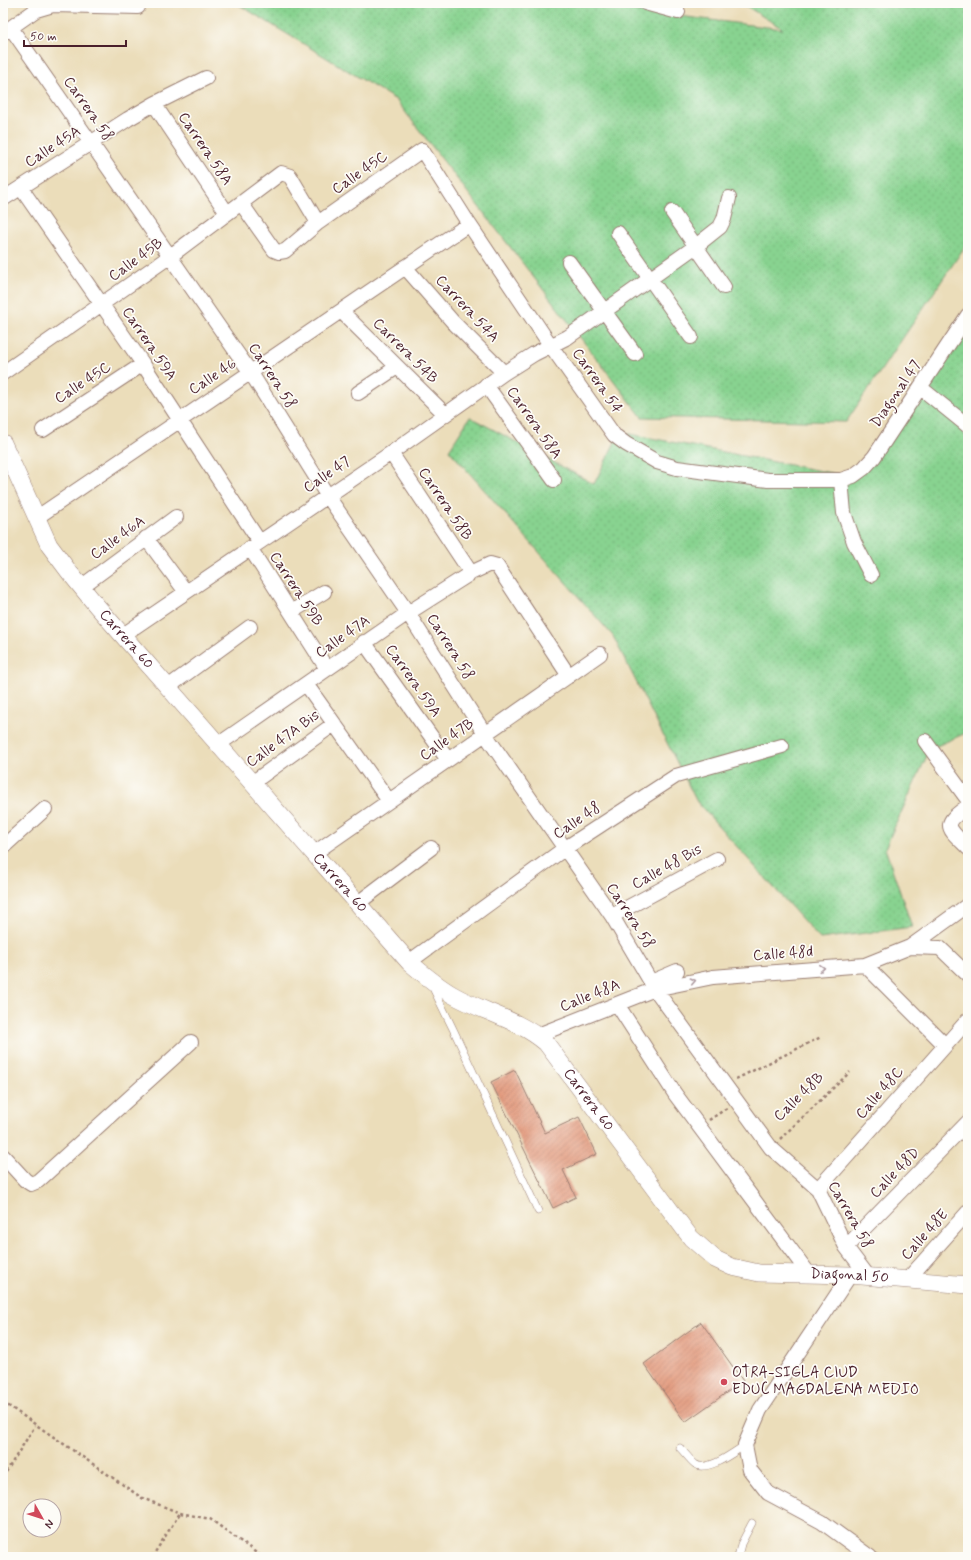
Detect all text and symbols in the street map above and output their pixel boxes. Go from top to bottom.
scale bar [24,22,126,48]
text: 50 m [30,29,57,45]
street label: Carrera 58 [58,73,118,145]
street label: Carrera 58A [173,108,237,190]
street label: Calle 45A [21,121,85,173]
street label: Calle 45C [328,146,392,199]
street label: Calle 45B [105,234,167,286]
street label: Carrera 54A [431,271,503,347]
street label: Carrera 59A [117,303,181,385]
street label: Carrera 54B [368,314,442,388]
street label: Carrera 58 [243,339,301,413]
street label: Carrera 54 [567,344,627,418]
street label: Calle 46 [185,354,241,400]
street label: Diagonal 47 [866,356,927,432]
street label: Calle 45C [51,357,115,409]
street label: Carrera 58A [502,383,566,463]
street label: Calle 47 [300,452,355,498]
street label: Carrera 58B [413,464,477,544]
street label: Calle 46A [87,511,149,565]
street label: Carrera 59B [265,548,327,630]
street label: Carrera 60 [94,605,158,674]
street label: Carrera 58 [422,610,478,684]
street label: Calle 47A [312,611,374,663]
street label: Carrera 59A [380,640,446,722]
street label: Calle 47A Bis [242,705,324,772]
street label: Calle 47B [416,714,478,766]
street label: Calle 48 [549,798,605,844]
street label: Calle 48 Bis [629,839,706,894]
street label: Carrera 60 [308,849,372,917]
street label: Carrera 58 [601,879,659,953]
street label: Calle 48d [752,942,814,966]
one-way arrow [819,964,826,973]
street label: Calle 48A [557,975,623,1017]
one-way arrow [690,977,696,985]
street label: Calle 48C [851,1062,909,1124]
street label: Carrera 60 [558,1064,618,1135]
street label: Calle 48B [769,1068,829,1126]
street label: Calle 48D [866,1143,924,1203]
street label: Carrera 58 [823,1178,877,1252]
street label: Calle 48E [897,1205,953,1265]
street label: Diagonal 50 [810,1264,890,1288]
place label: OTRA-SIGLA CIUD EDUC MAGDALENA MEDIO [732,1363,919,1400]
marker: OTRA-SIGLA CIUD EDUC MAGDALENA MEDIO [719,1377,729,1387]
north arrow [22,1498,62,1538]
text: N [41,1516,57,1531]

